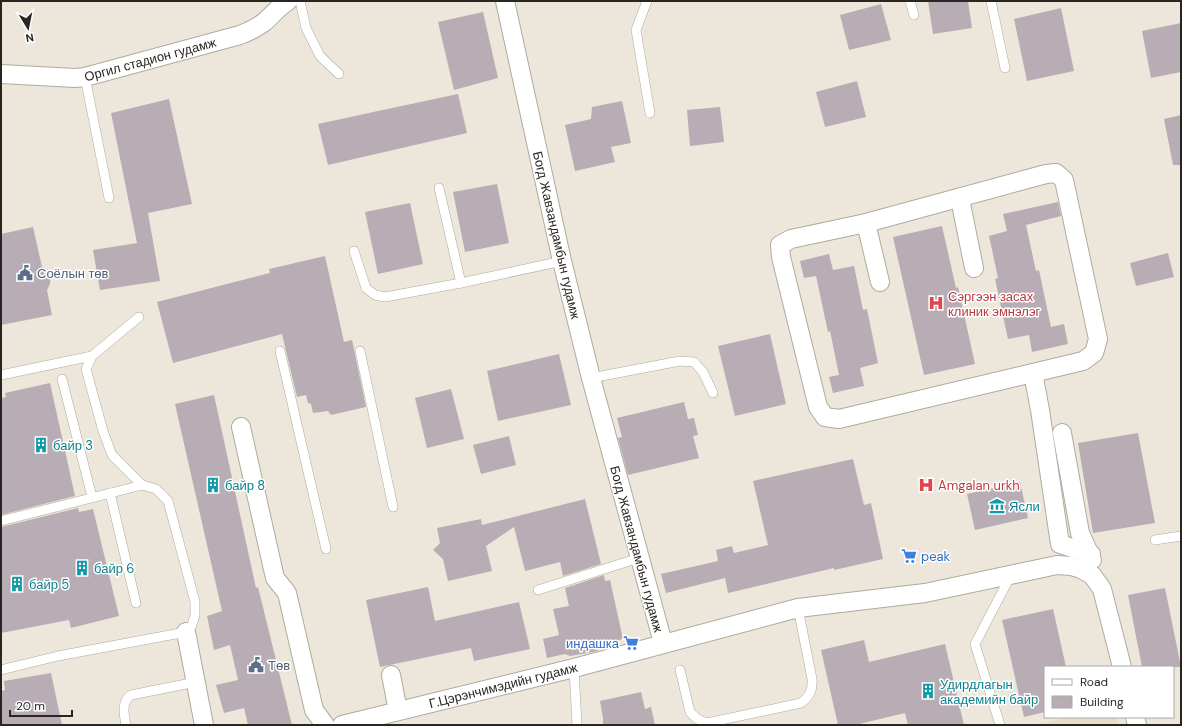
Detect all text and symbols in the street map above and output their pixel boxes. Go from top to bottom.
north arrow [8,8,48,48]
text: N [25,30,35,45]
street label: Оргил стадион гудамж [82,34,218,85]
street label: Богд Жавзандамбын гудамж [529,150,584,321]
public building icon: Соёлын төв [16,264,34,282]
place label: Соёлын төв [37,265,109,282]
place label: Сэргээн засах клиник эмнэлэг [948,288,1041,320]
hospital icon: Сэргээн засах клиник эмнэлэг [927,294,945,312]
building icon: байр 3 [32,436,50,454]
place label: байр 3 [53,437,93,454]
street label: Богд Жавзандамбын гудамж [606,464,667,635]
building icon: байр 8 [204,476,222,494]
hospital icon: Amgalan urkh [917,476,935,494]
place label: байр 8 [225,477,265,494]
place label: Amgalan urkh [938,477,1020,494]
museum icon: Ясли [988,497,1006,515]
place label: Ясли [1009,498,1040,515]
supermarket icon: peak [900,547,918,565]
place label: peak [921,548,951,565]
building icon: байр 6 [73,559,91,577]
place label: байр 6 [94,560,135,577]
building icon: байр 5 [8,575,26,593]
place label: байр 5 [29,576,69,593]
supermarket icon: индашка [622,634,640,652]
place label: индашка [566,635,620,652]
public building icon: Төв [247,656,265,674]
place label: Төв [268,657,290,674]
street label: Г.Цэрэнчимэдийн гудамж [427,659,579,712]
legend [1044,666,1174,718]
text: Road [1080,674,1108,690]
place label: Удирдлагын академийн байр [940,676,1038,708]
building icon: Удирдлагын академийн байр [919,682,937,700]
scale bar [10,692,72,718]
text: Building [1080,694,1124,710]
text: 20 m [16,698,45,714]

